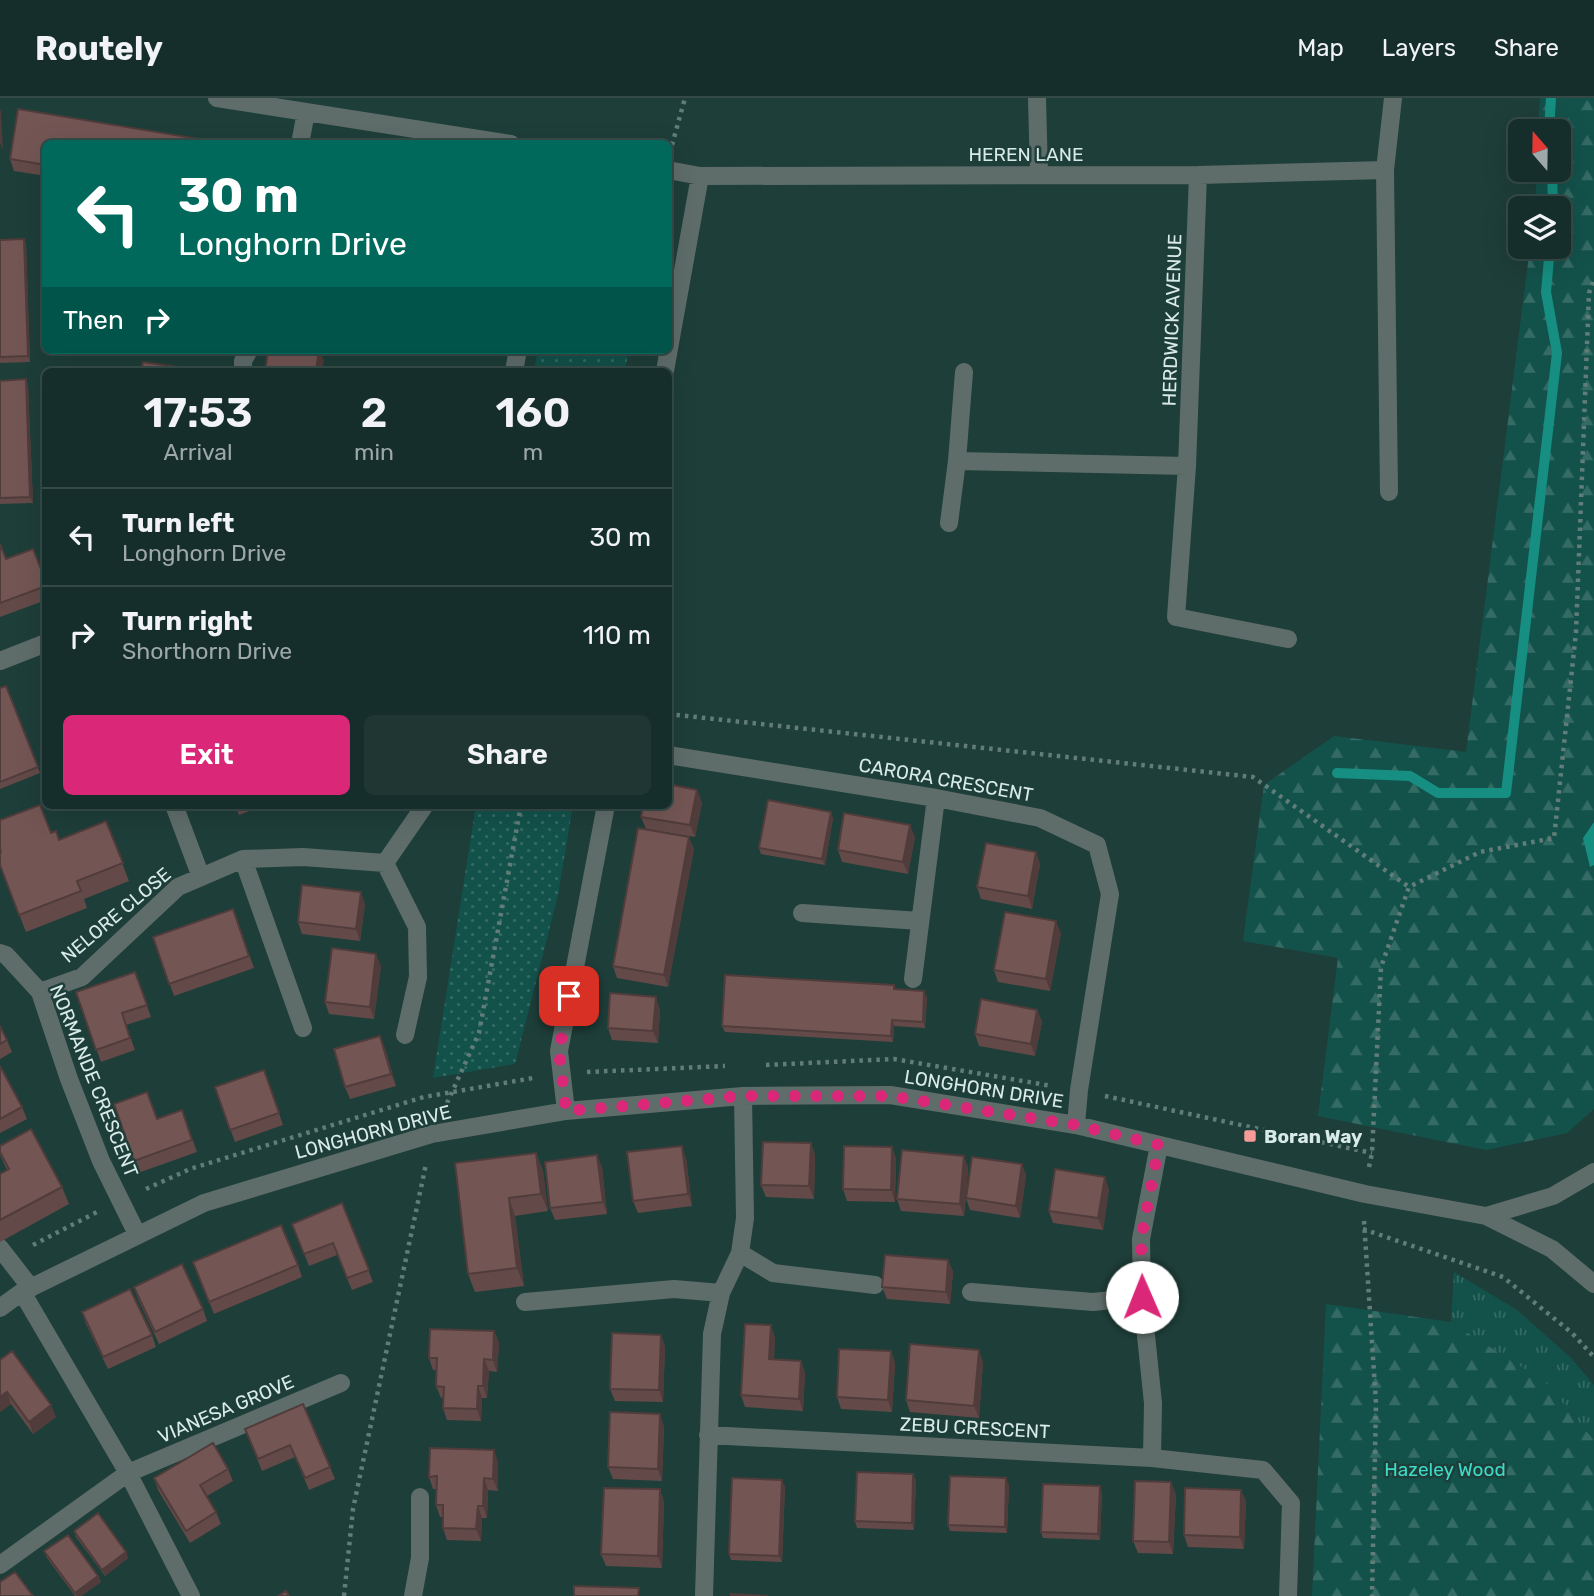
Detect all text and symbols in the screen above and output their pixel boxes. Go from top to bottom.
text: Routely [35,29,163,68]
text: Map [1297,34,1344,62]
text: Layers [1382,34,1456,62]
text: Share [1494,34,1559,62]
north arrow [1508,119,1572,182]
map controls [1508,119,1571,259]
street label: HEREN LANE [968,143,1084,166]
text: 30 m [178,166,299,224]
icon: left [63,168,154,259]
button: layers [1508,196,1571,259]
text: Longhorn Drive [178,225,407,263]
street label: HERDWICK AVENUE [1157,233,1187,407]
icon: right [138,301,176,339]
text: Then [63,305,124,336]
text: 17:53 [144,388,253,438]
text: 2 [361,388,387,438]
text: 160 [496,388,570,438]
text: Arrival [164,438,233,466]
text: min [354,438,394,466]
text: m [523,438,543,466]
text: Turn left [122,508,234,539]
icon: left [63,518,101,556]
text: 30 m [589,522,651,553]
text: Longhorn Drive [122,539,286,567]
text: Turn right [122,606,252,637]
icon: right [63,616,101,654]
text: 110 m [583,620,651,651]
text: Shorthorn Drive [122,637,292,665]
button: Exit [63,715,350,795]
button: Share [364,715,651,795]
street label: CARORA CRESCENT [857,753,1035,807]
street label: NELORE CLOSE [56,862,176,968]
pin [539,966,599,1026]
icon: arrive [550,977,588,1015]
street label: NORMANDE CRESCENT [45,981,143,1181]
street label: LONGHORN DRIVE [903,1065,1065,1113]
street label: LONGHORN DRIVE [292,1100,454,1164]
place label: Boran Way [1264,1125,1363,1148]
marker: Boran Way [1242,1128,1258,1144]
position arrow [1105,1260,1179,1334]
street label: VIANESA GROVE [155,1370,297,1448]
street label: ZEBU CRESCENT [899,1413,1051,1443]
park label: Hazeley Wood [1384,1458,1506,1481]

